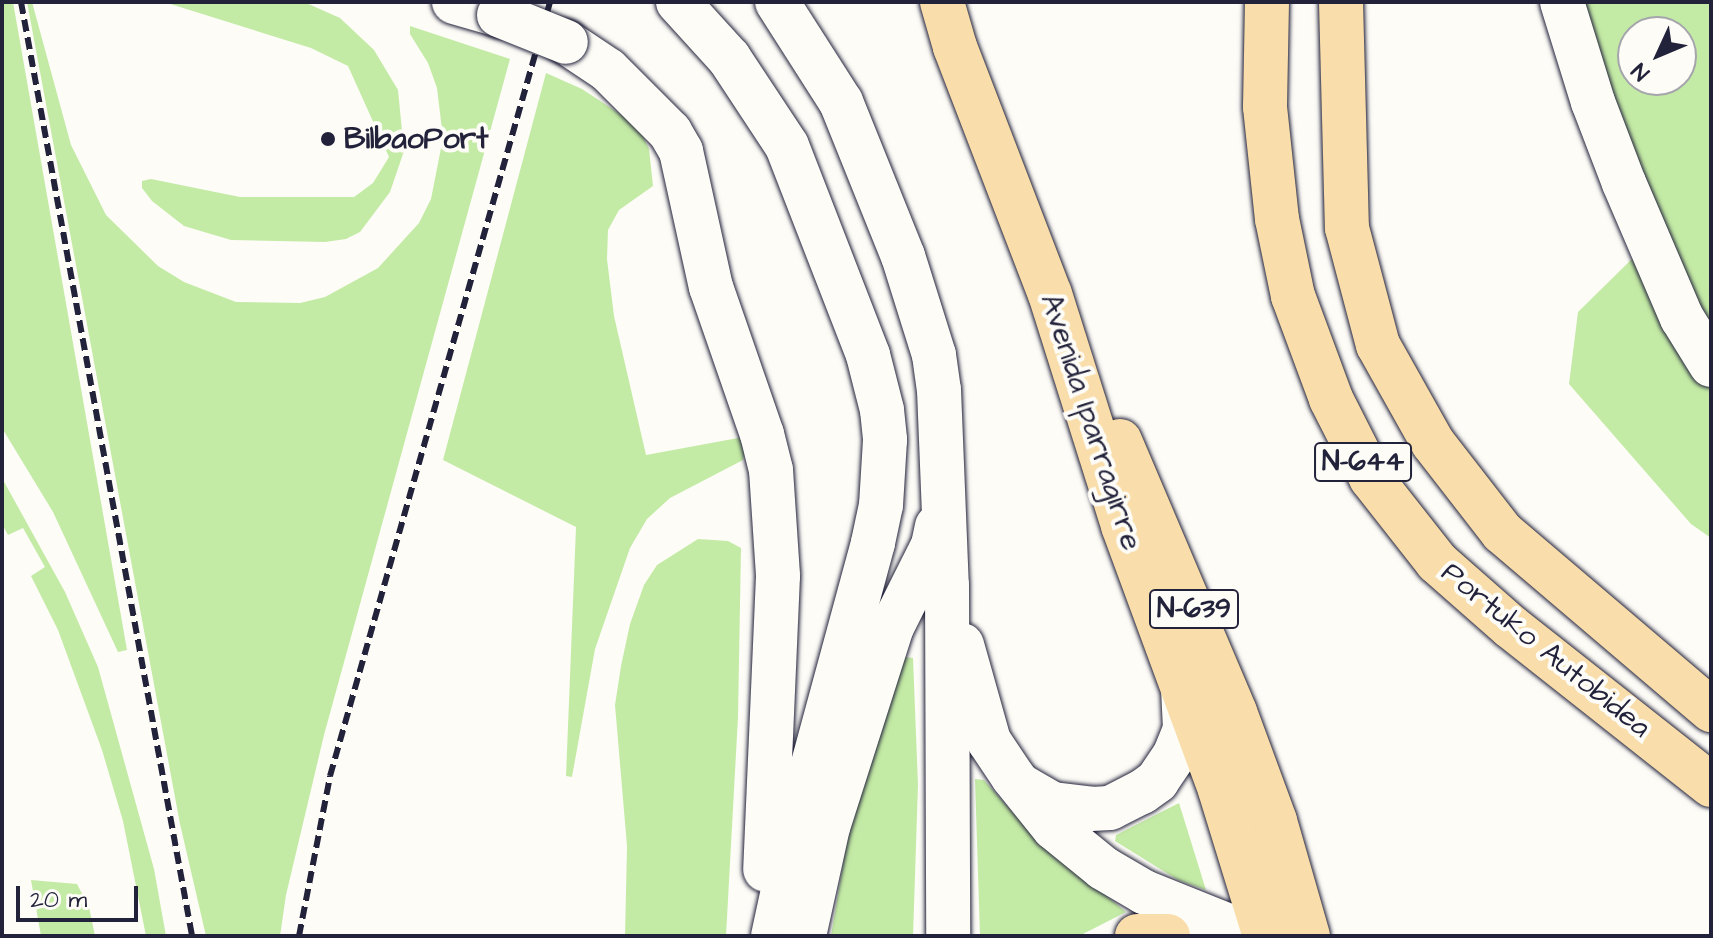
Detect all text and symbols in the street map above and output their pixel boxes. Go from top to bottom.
north arrow [1617,16,1697,96]
text: N [1625,56,1657,87]
place label: BilbaoPort [344,121,488,157]
marker: BilbaoPort [319,130,337,148]
street label: Avenida Iparragirre [1033,289,1149,555]
road number: N-644 [1313,438,1413,486]
street label: Portuko Autobidea [1434,555,1658,745]
road number: N-639 [1148,585,1240,633]
scale bar [20,870,142,920]
text: 20 m [30,883,87,917]

